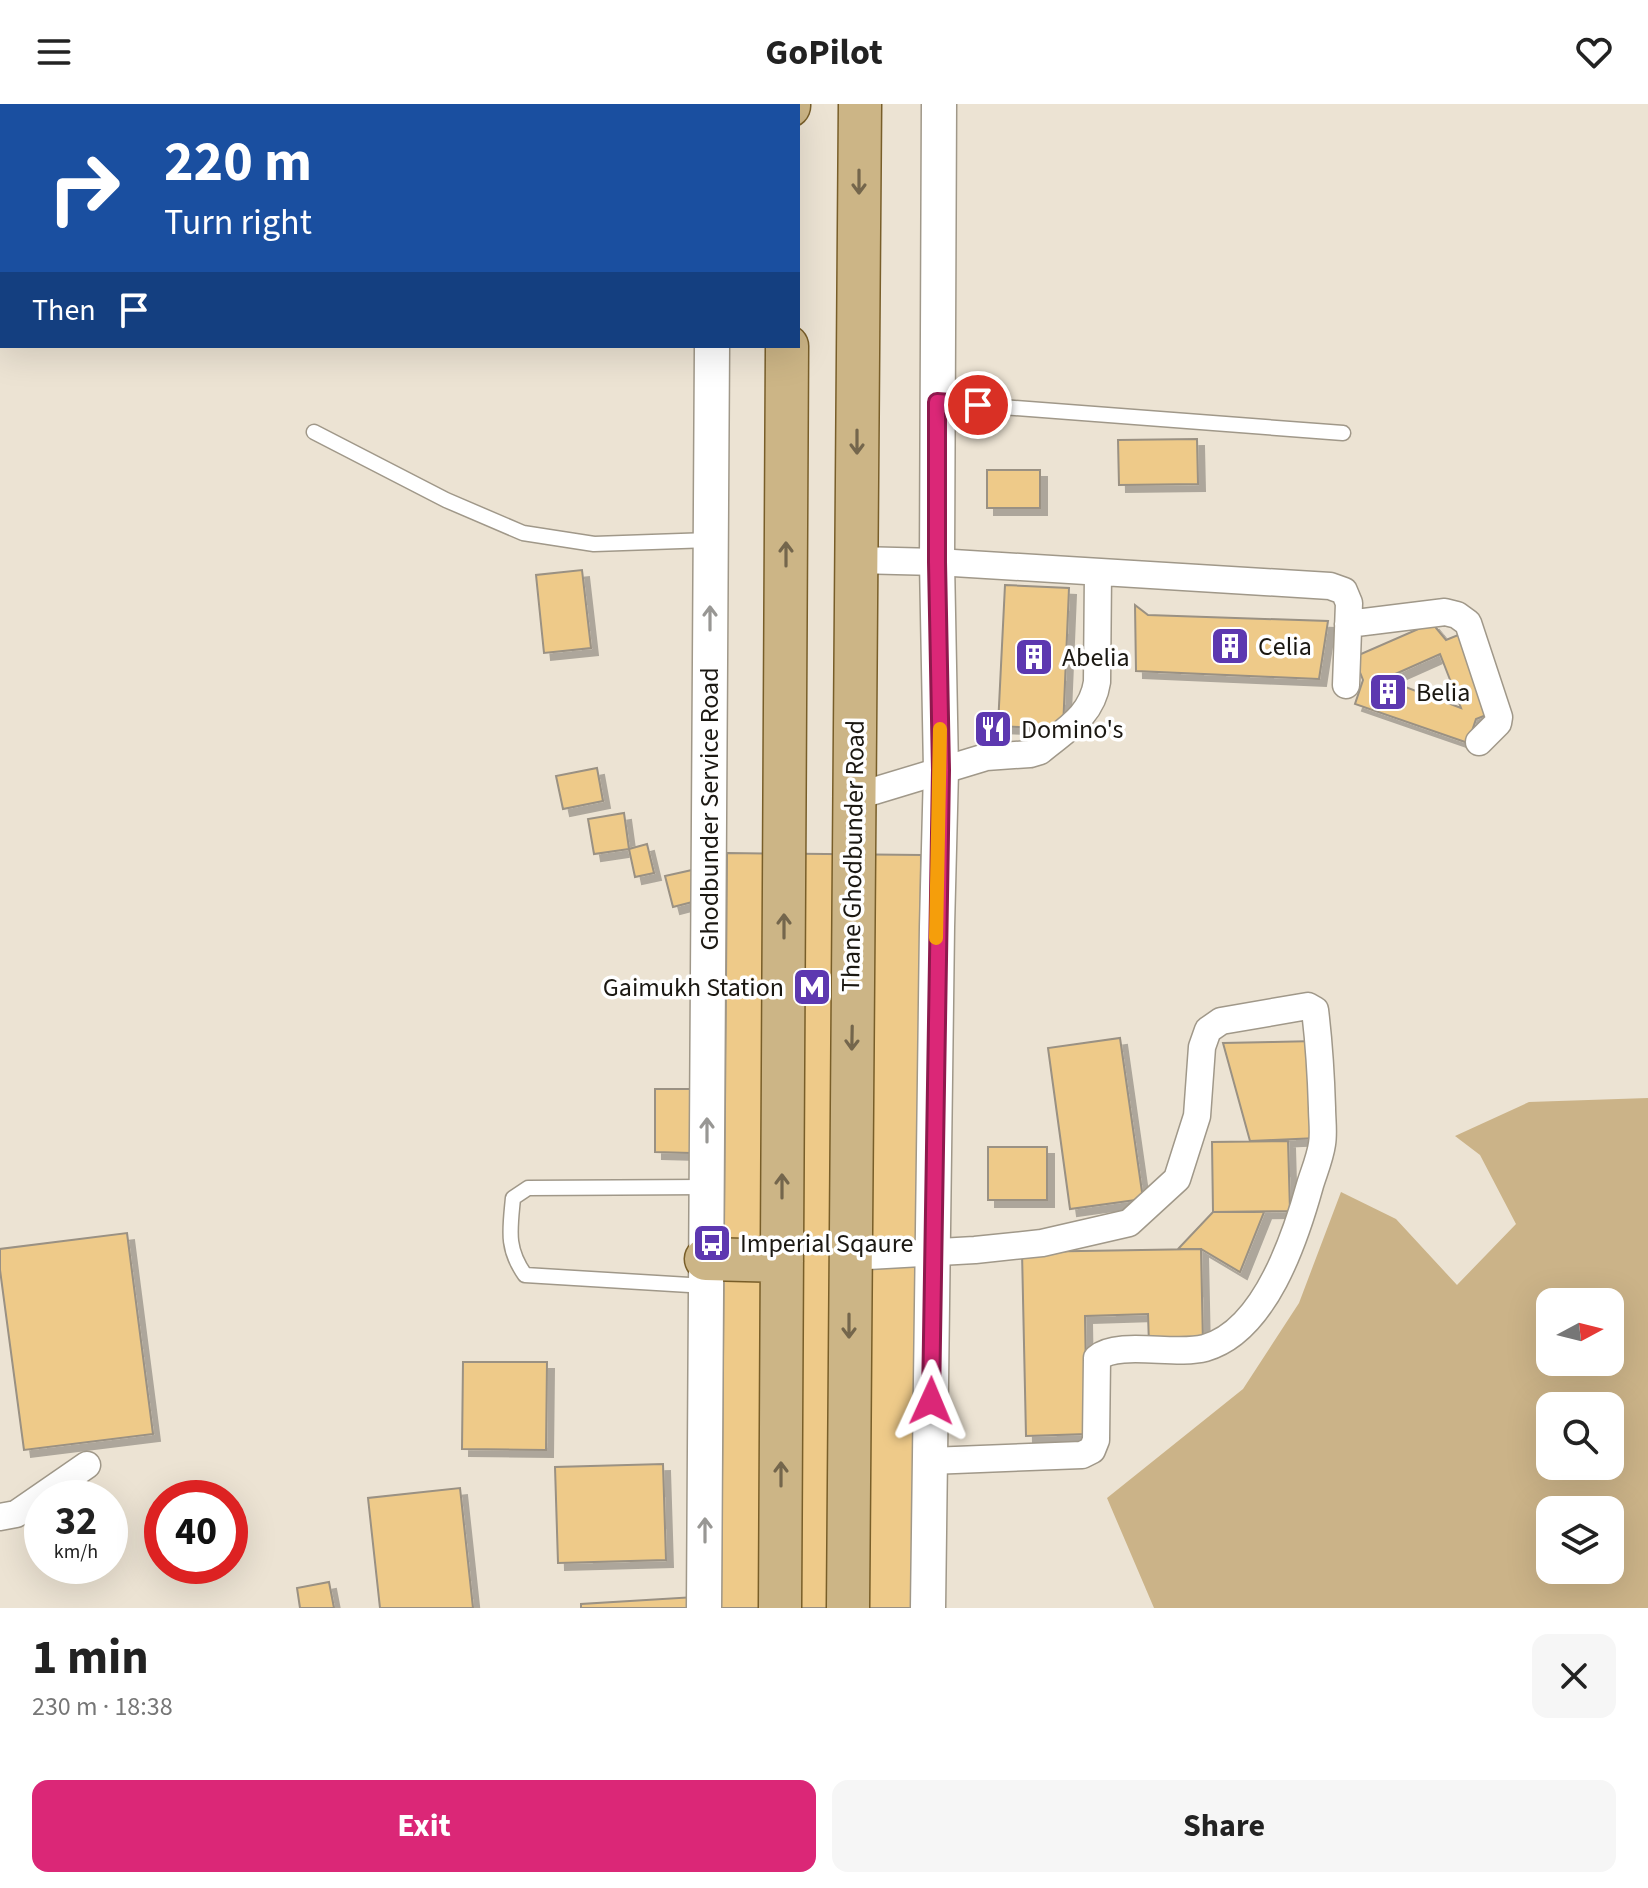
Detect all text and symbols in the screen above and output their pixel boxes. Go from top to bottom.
text: GoPilot [765,27,883,78]
icon: menu [32,30,76,74]
icon: heart [1572,30,1616,74]
text: 220 m [164,123,312,202]
icon: right [32,136,136,240]
one-way arrow [851,168,867,195]
text: Turn right [164,197,312,248]
icon: arrive [112,288,156,332]
text: Then [32,289,96,332]
pin [944,371,1012,439]
icon: arrive [956,383,1000,427]
one-way arrow [849,428,865,455]
one-way arrow [778,541,794,568]
one-way arrow [702,605,718,632]
building icon: Celia [1209,625,1251,667]
place label: Celia [1258,628,1312,665]
building icon: Abelia [1013,636,1055,678]
place label: Abelia [1062,639,1130,676]
street label: Ghodbunder Service Road [691,667,728,951]
building icon: Belia [1367,671,1409,713]
place label: Belia [1416,674,1470,711]
restaurant icon: Domino's [972,708,1014,750]
place label: Domino's [1021,711,1124,748]
street label: Thane Ghodbunder Road [832,720,874,992]
one-way arrow [776,913,792,940]
metro station icon: Gaimukh Station [791,966,833,1008]
place label: Gaimukh Station [603,969,784,1006]
one-way arrow [844,1024,860,1051]
one-way arrow [699,1117,715,1144]
one-way arrow [774,1173,790,1200]
bus stop icon: Imperial Sqaure [691,1222,733,1264]
place label: Imperial Sqaure [740,1225,913,1262]
north arrow [1536,1288,1624,1376]
map controls [1536,1288,1624,1584]
one-way arrow [841,1312,857,1339]
position arrow [889,1359,973,1443]
button: search [1536,1392,1624,1480]
one-way arrow [773,1461,788,1488]
speed limit sign: 40 [144,1480,248,1584]
text: 32 [55,1493,97,1550]
button: layers [1536,1496,1624,1584]
one-way arrow [697,1517,713,1544]
text: km/h [54,1538,98,1566]
text: 1 min [32,1624,149,1692]
button: close [1532,1634,1616,1718]
text: 230 m · 18:38 [32,1688,173,1725]
button: Exit [32,1780,816,1872]
button: Share [832,1780,1616,1872]

